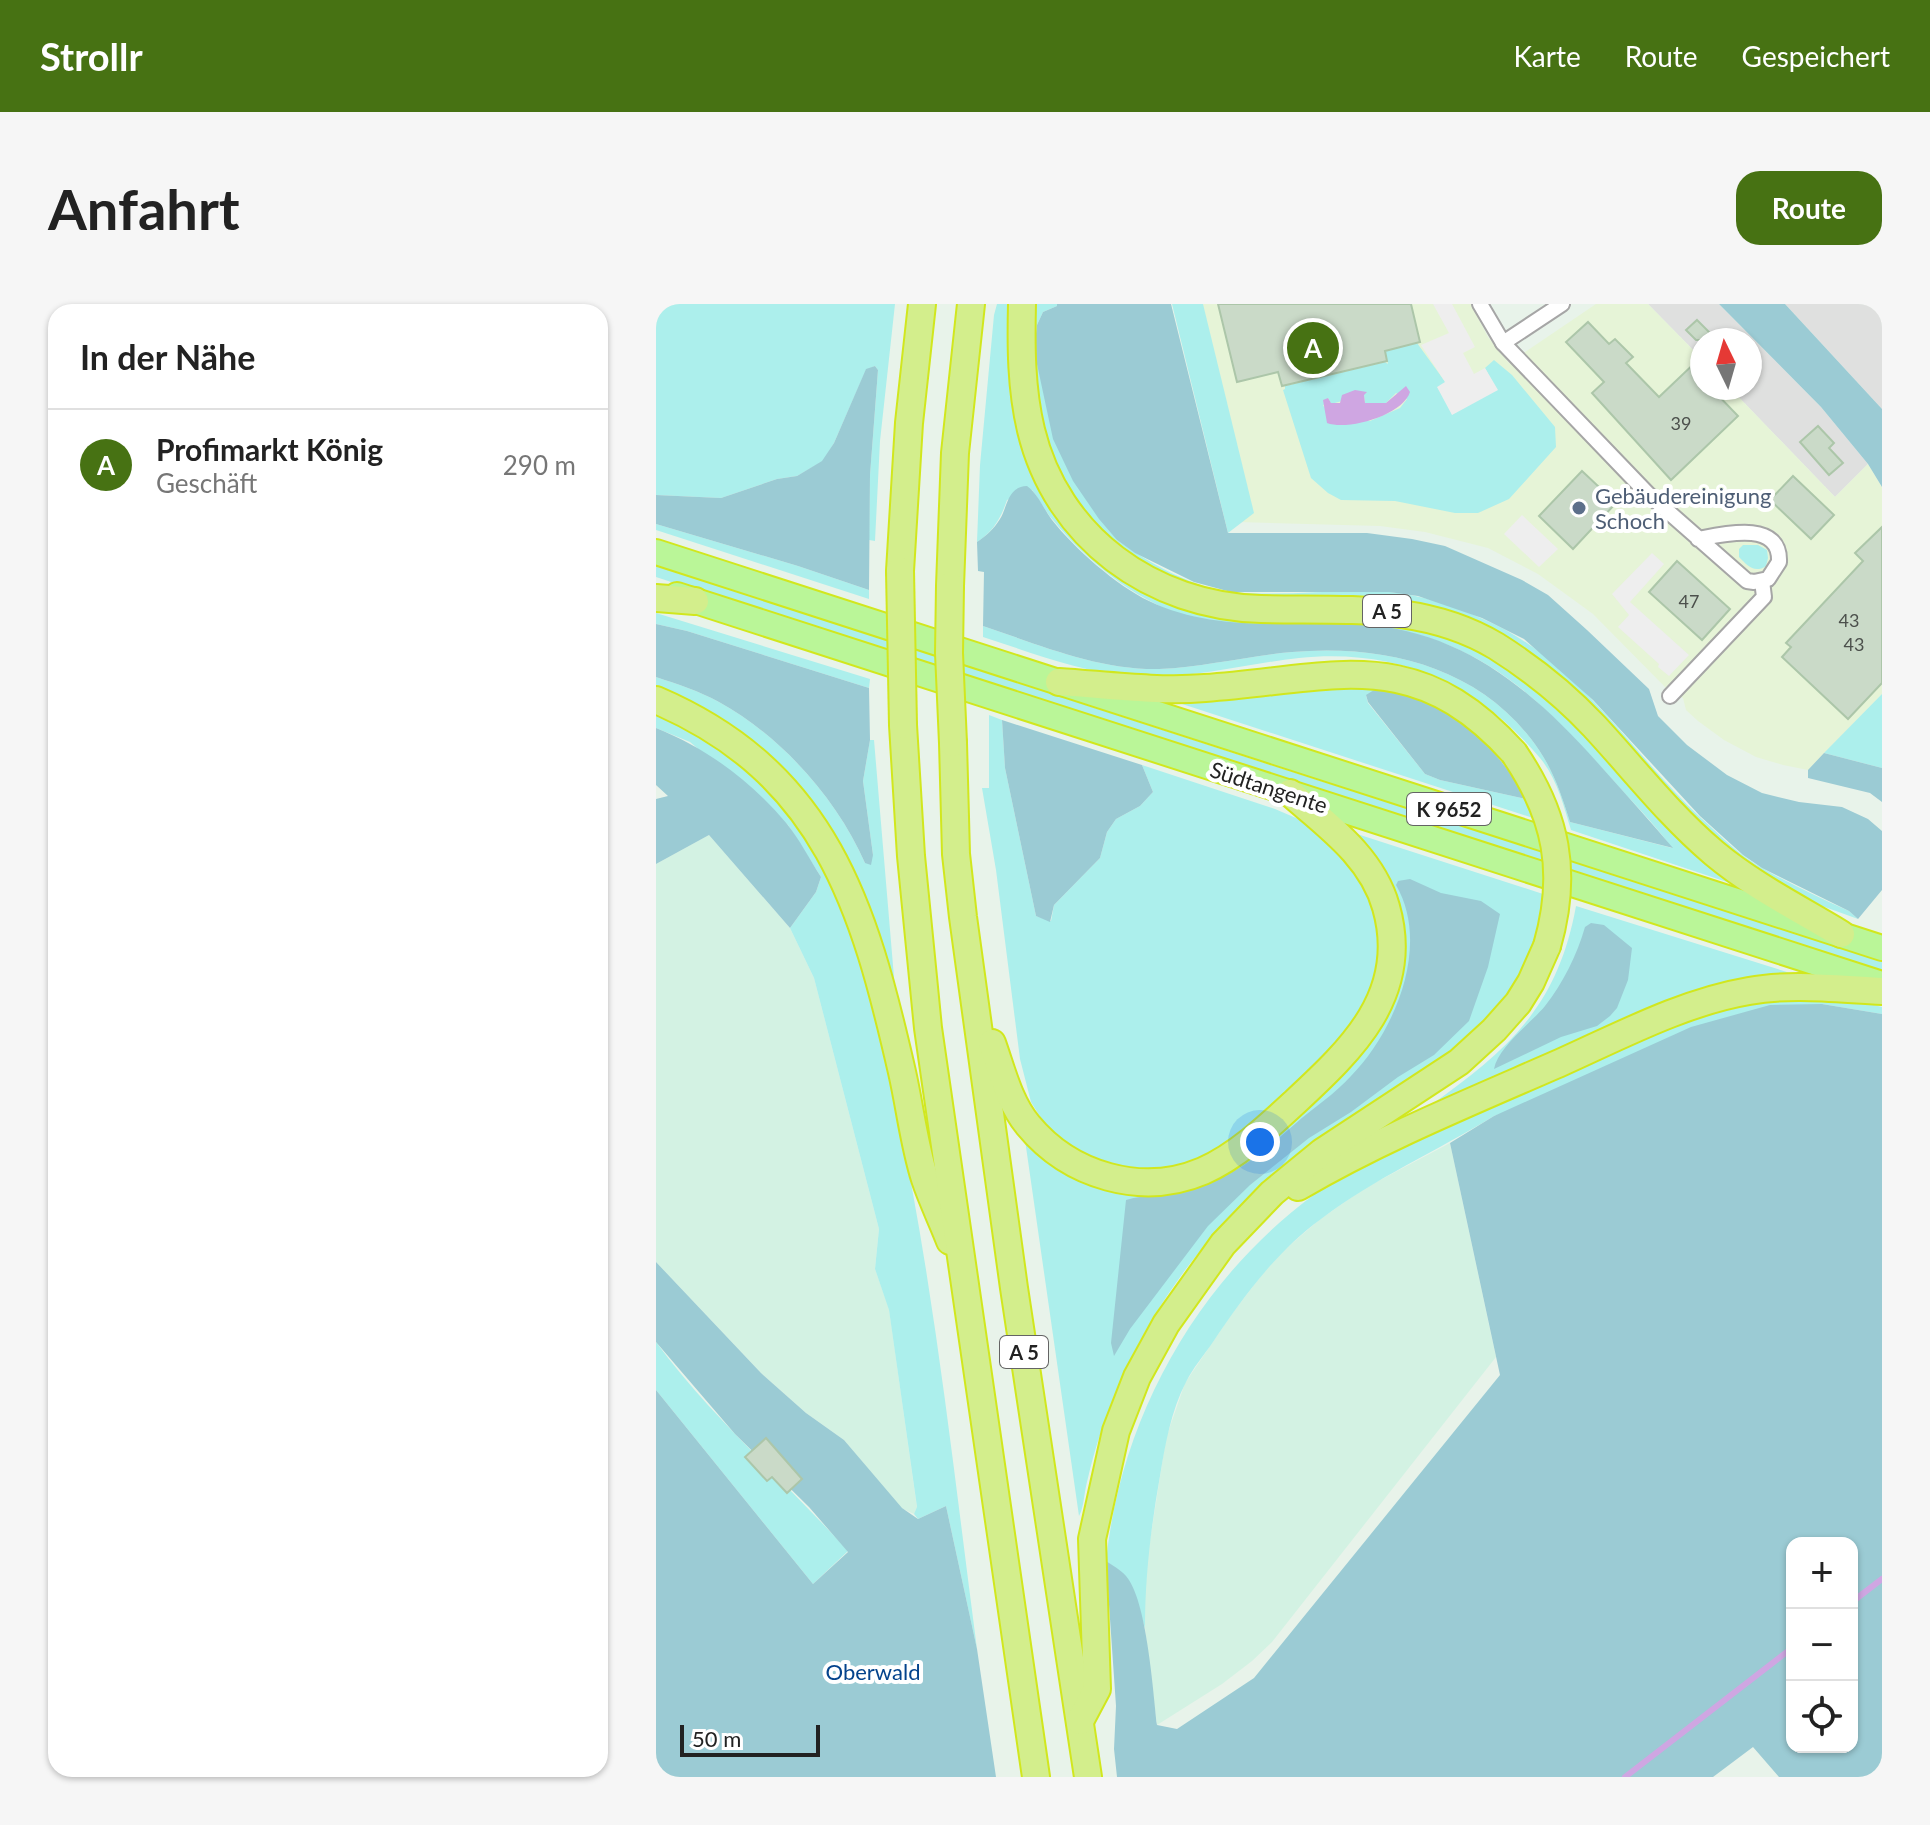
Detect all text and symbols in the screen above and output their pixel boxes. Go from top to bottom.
text: Strollr [40,33,143,79]
text: Karte [1513,39,1581,73]
text: Route [1625,39,1698,73]
text: Gespeichert [1742,39,1890,73]
button: Route [1736,171,1882,245]
text: Anfahrt [48,175,240,242]
pin: A [1287,318,1339,378]
north arrow [1690,328,1762,400]
text: In der Nähe [80,336,255,377]
house number: 39 [1671,412,1691,434]
text: Profimarkt König [156,431,383,467]
text: A [97,449,115,481]
text: 290 m [503,449,576,481]
text: Geschäft [156,467,257,499]
place label: Gebäudereinigung Schoch [1595,482,1771,534]
marker: Gebäudereinigung Schoch [1570,499,1588,517]
house number: 47 [1679,590,1699,612]
road number: A 5 [1363,595,1411,627]
house number: 43 [1839,609,1859,631]
house number: 43 [1844,633,1864,655]
street label: Südtangente [1207,755,1331,819]
road number: K 9652 [1407,793,1491,825]
your location [1240,1122,1280,1162]
road number: A 5 [1000,1336,1048,1368]
map controls [1786,1537,1858,1753]
button: + [1786,1537,1858,1609]
button: − [1786,1609,1858,1681]
park label: Oberwald [826,1658,920,1685]
button: locate [1786,1681,1858,1753]
scale bar [680,1721,820,1757]
text: 50 m [692,1725,741,1752]

